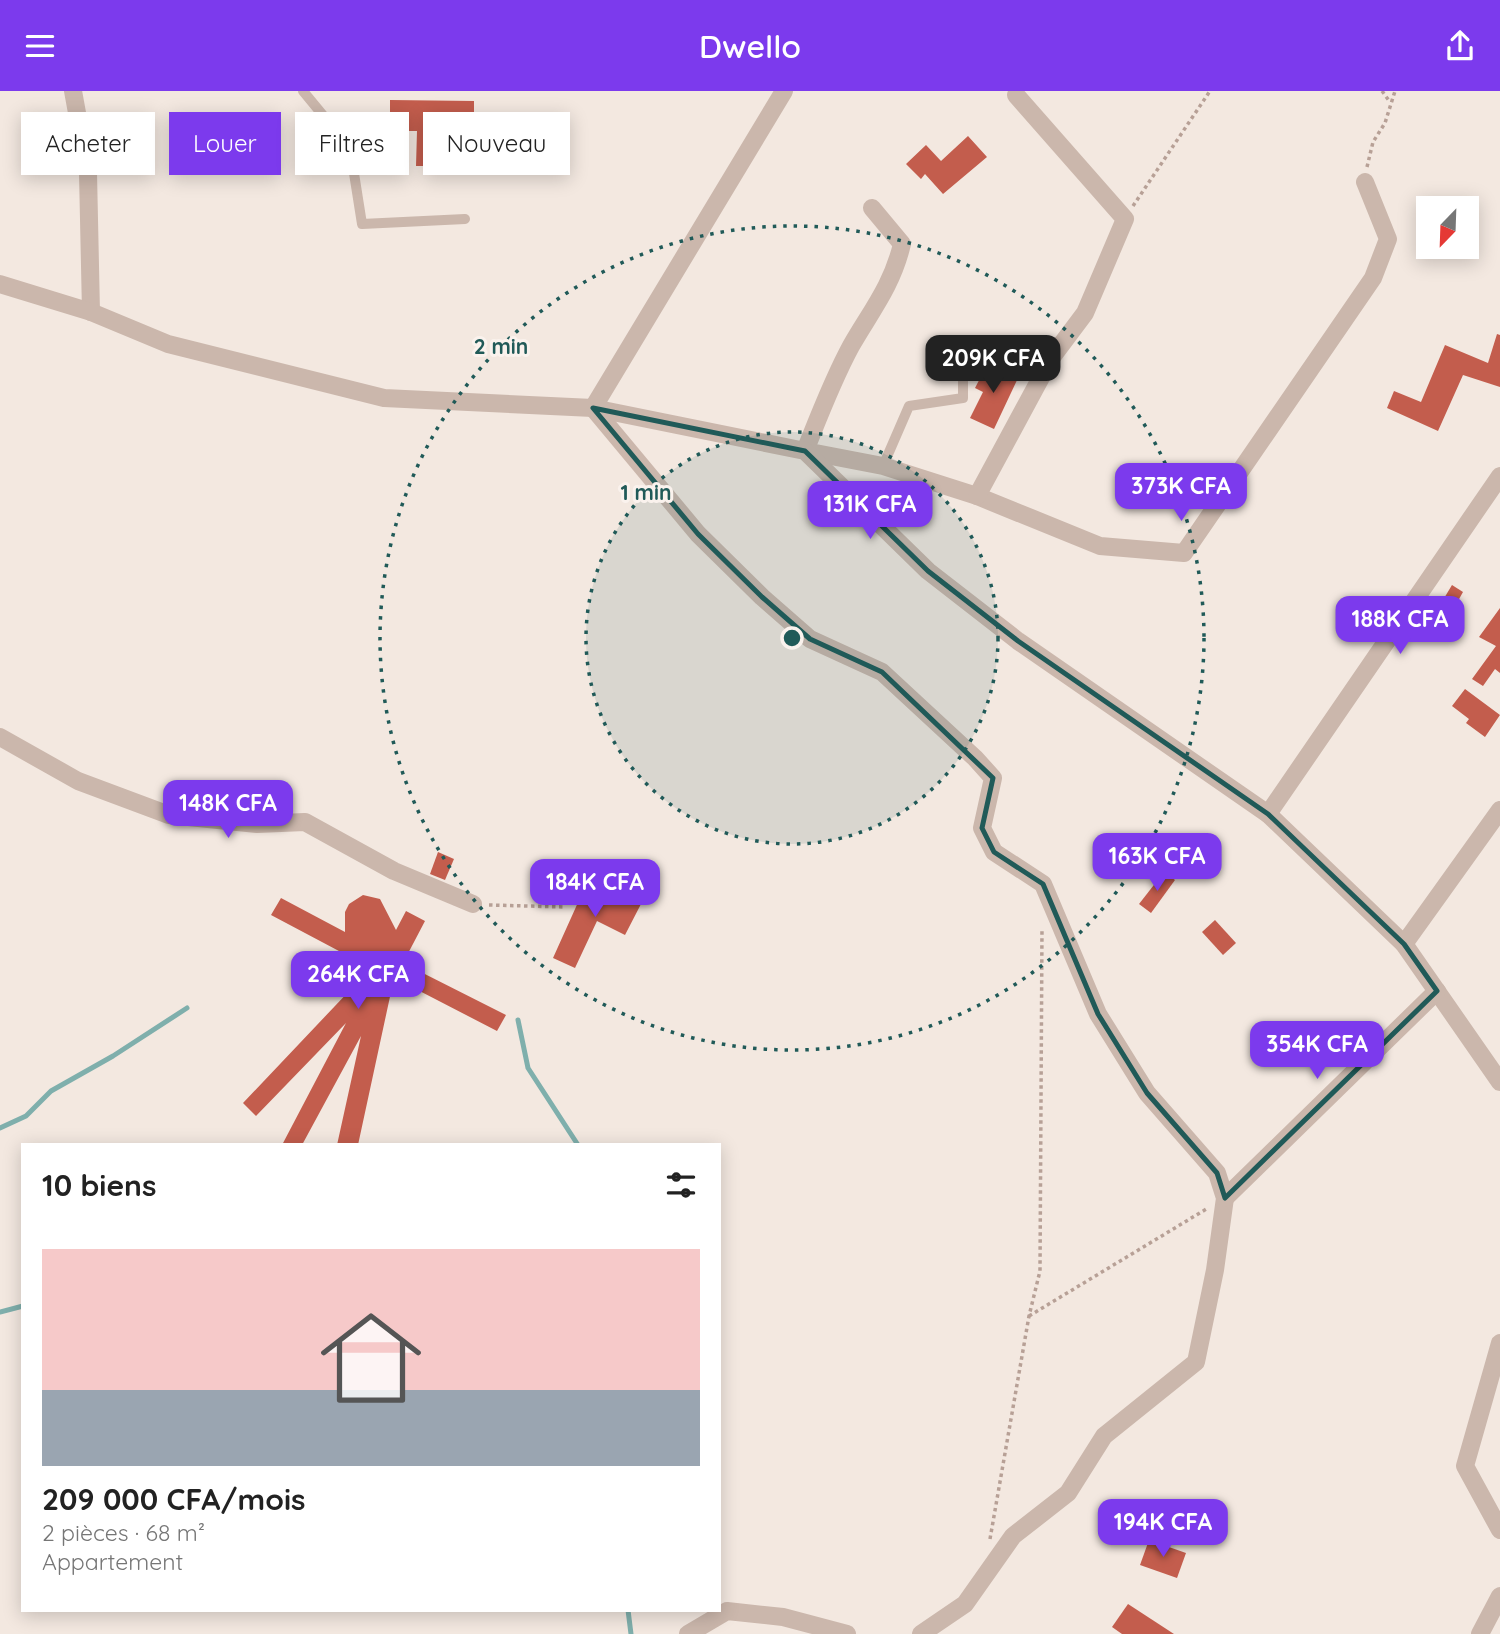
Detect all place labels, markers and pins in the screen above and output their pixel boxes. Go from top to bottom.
pin: 209K CFA [921,335,1065,395]
pin: 373K CFA [1109,463,1253,523]
pin: 131K CFA [798,482,942,541]
pin: 188K CFA [1328,596,1472,656]
centre of rings [780,626,804,650]
pin: 148K CFA [156,781,300,840]
pin: 163K CFA [1085,833,1229,893]
pin: 184K CFA [523,859,667,919]
pin: 264K CFA [286,951,430,1011]
pin: 354K CFA [1245,1021,1389,1081]
pin: 194K CFA [1091,1499,1235,1559]

